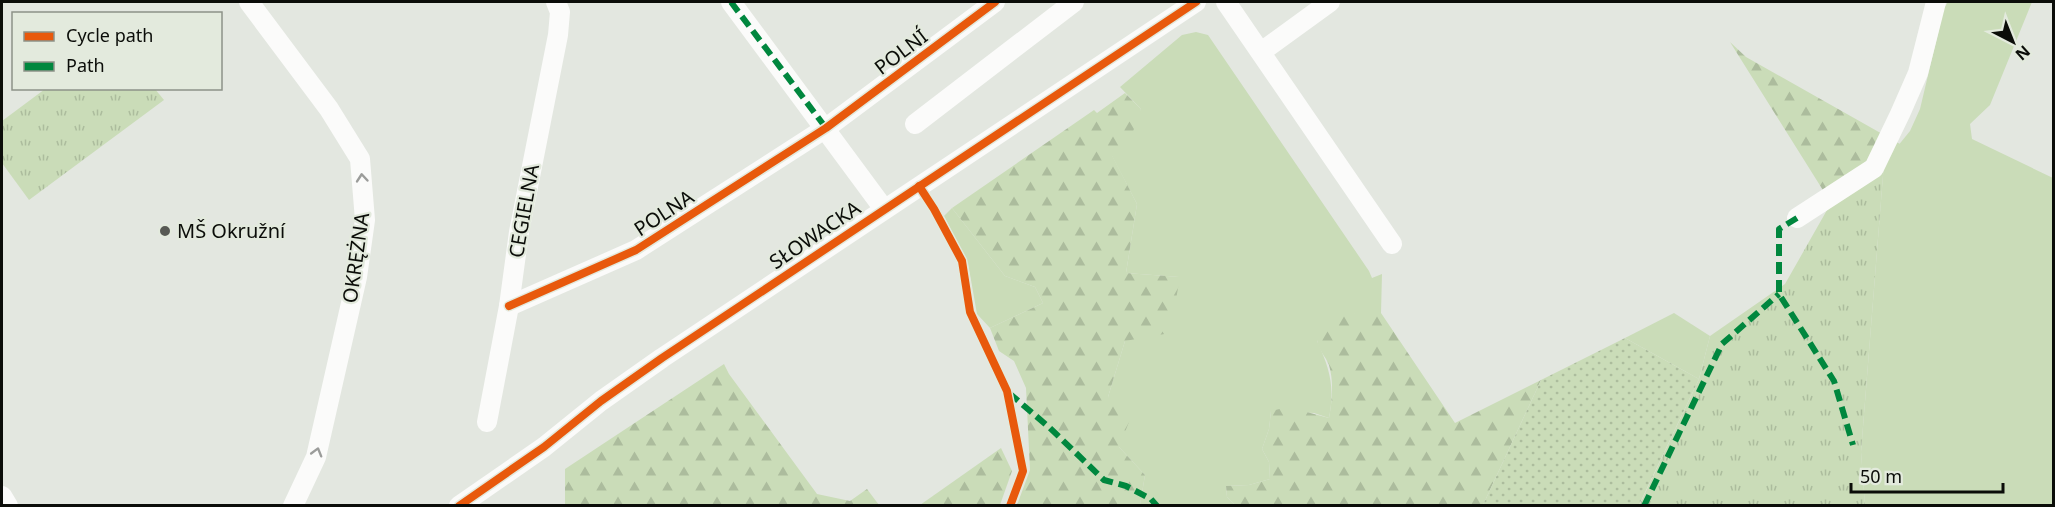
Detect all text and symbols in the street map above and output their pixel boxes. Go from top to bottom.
legend [12,12,222,90]
north arrow [1983,12,2043,72]
text: Cycle path [66,23,153,47]
street label: POLNÍ [869,23,933,80]
text: N [2011,41,2035,66]
text: Path [66,53,105,77]
street label: CEGIELNA [502,162,545,260]
one-way arrow [356,174,369,183]
street label: POLNA [629,183,699,242]
street label: SŁOWACKA [764,194,866,275]
street label: OKRĘŻNA [336,211,375,305]
place label: MŠ Okružní [177,217,286,244]
marker: MŠ Okružní [158,224,172,238]
one-way arrow [310,447,322,458]
scale bar [1851,456,2002,494]
text: 50 m [1860,464,1902,488]

